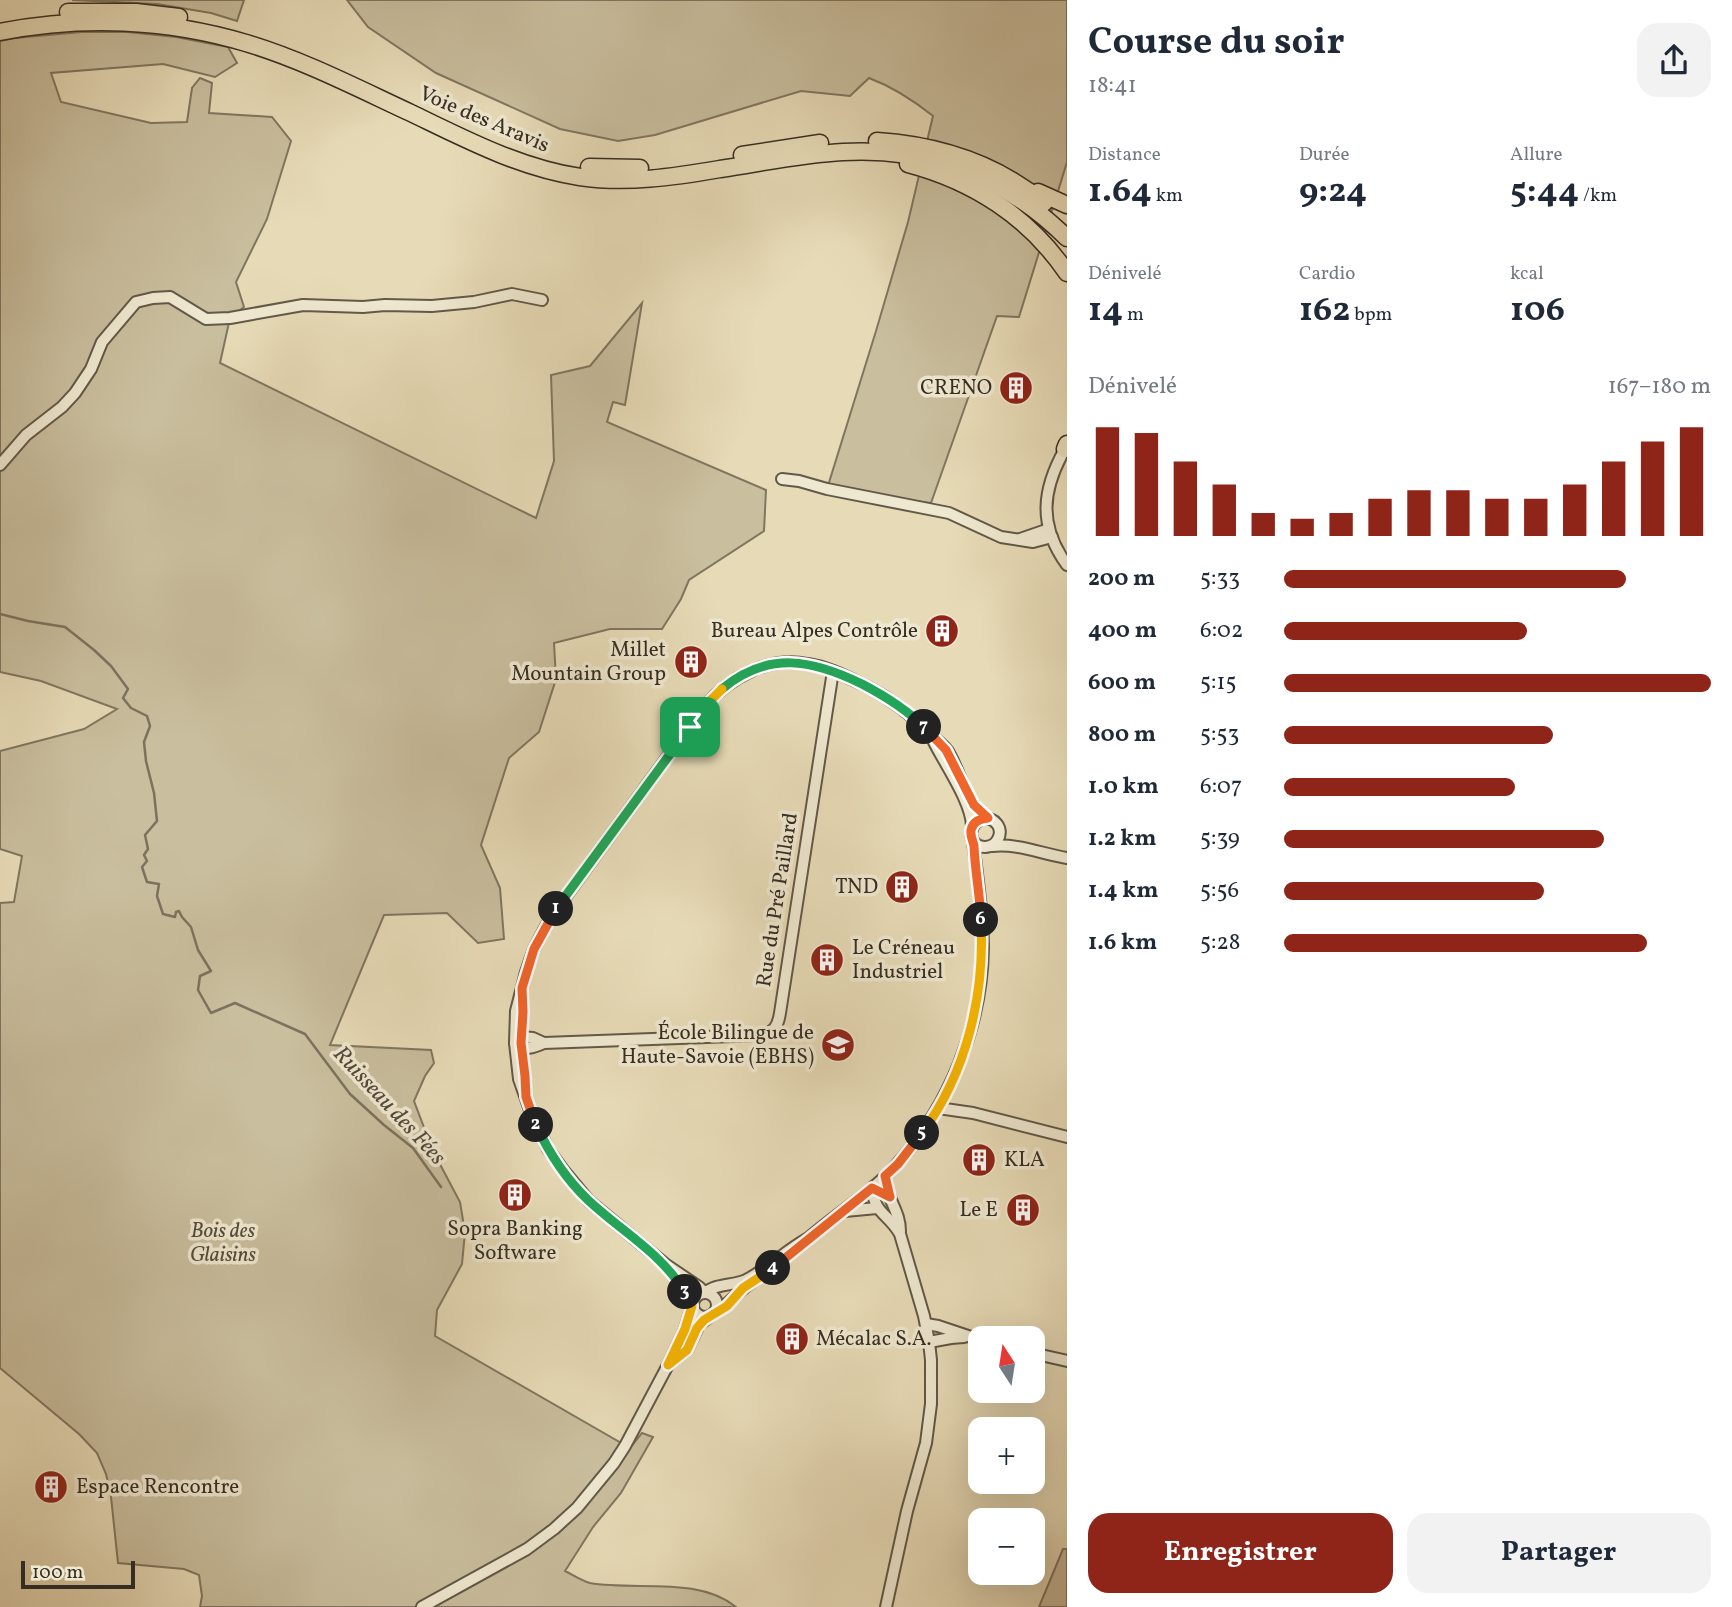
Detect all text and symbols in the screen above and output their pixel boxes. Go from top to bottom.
text: Course du soir [1088,17,1344,70]
button: share [1637,23,1711,97]
text: 18:41 [1088,70,1137,102]
street label: Voie des Aravis [414,80,554,160]
text: Distance [1088,142,1161,168]
text: Durée [1299,142,1350,168]
text: Allure [1510,142,1562,168]
text: 1.64 [1088,168,1152,216]
text: 9:24 [1299,168,1367,216]
text: 5:44 [1510,168,1579,216]
text: km [1152,183,1183,209]
text: /km [1579,183,1617,209]
text: Dénivelé [1088,261,1161,287]
text: Cardio [1299,261,1355,287]
text: kcal [1510,261,1544,287]
text: 14 [1088,287,1123,335]
text: 162 [1299,287,1351,335]
text: 106 [1510,287,1565,335]
text: m [1123,302,1144,328]
text: bpm [1351,302,1392,328]
building icon: CRENO [997,369,1035,407]
text: Dénivelé [1088,371,1177,403]
text: 167–180 m [1608,371,1711,403]
place label: CRENO [920,374,992,403]
text: 200 m [1088,563,1155,595]
text: 5:33 [1200,563,1240,595]
building icon: Bureau Alpes Contrôle [923,612,961,650]
text: 400 m [1088,615,1157,647]
text: 6:02 [1200,615,1243,647]
place label: Bureau Alpes Contrôle [711,617,918,646]
place label: Millet Mountain Group [511,636,666,689]
building icon: Millet Mountain Group [672,643,710,681]
text: 600 m [1088,667,1156,699]
text: 5:15 [1200,667,1236,699]
pin [660,697,720,757]
icon: arrive [671,708,709,746]
pin: 7 [906,710,942,744]
text: 7 [919,713,928,739]
text: 800 m [1088,719,1156,751]
text: 5:53 [1200,719,1239,751]
text: 1.0 km [1088,771,1159,803]
text: 6:07 [1200,771,1242,803]
street label: Rue du Pré Paillard [750,811,806,989]
text: 1.2 km [1088,823,1157,855]
text: 5:39 [1200,823,1240,855]
building icon: TND [883,868,921,906]
place label: TND [835,873,878,902]
text: 1.4 km [1088,875,1159,907]
text: 5:56 [1200,875,1239,907]
pin: 1 [538,892,574,926]
text: 1 [552,895,559,921]
pin: 6 [964,902,998,937]
text: 6 [975,906,986,932]
text: 1.6 km [1088,927,1157,959]
text: 5:28 [1200,927,1241,959]
place label: Le Créneau Industriel [852,934,955,987]
building icon: Le Créneau Industriel [808,941,846,979]
place label: École Bilingue de Haute-Savoie (EBHS) [621,1019,814,1072]
school or university icon: École Bilingue de Haute-Savoie (EBHS) [819,1026,857,1064]
water label: Ruisseau des Fées [325,1039,453,1173]
pin: 2 [518,1108,554,1142]
text: 2 [531,1111,540,1137]
pin: 5 [904,1116,940,1150]
text: 5 [917,1119,926,1145]
building icon: KLA [960,1141,998,1179]
place label: KLA [1004,1146,1045,1175]
building icon: Sopra Banking Software [496,1176,534,1214]
building icon: Le E [1004,1191,1042,1229]
place label: Le E [959,1196,998,1225]
place label: Sopra Banking Software [447,1215,583,1268]
park label: Bois des Glaisins [190,1217,256,1270]
pin: 4 [756,1250,790,1286]
text: 4 [767,1254,778,1280]
pin: 3 [668,1274,702,1310]
text: 3 [680,1278,689,1304]
building icon: Mécalac S.A. [773,1320,811,1358]
place label: Mécalac S.A. [816,1325,932,1354]
north arrow [968,1326,1045,1404]
map controls [968,1326,1045,1585]
button: + [968,1417,1045,1494]
building icon: Espace Rencontre [32,1468,70,1506]
place label: Espace Rencontre [76,1473,239,1502]
button: − [968,1508,1045,1585]
button: Enregistrer [1088,1513,1393,1593]
button: Partager [1407,1513,1711,1593]
scale bar [21,1558,135,1590]
text: 100 m [32,1560,83,1586]

